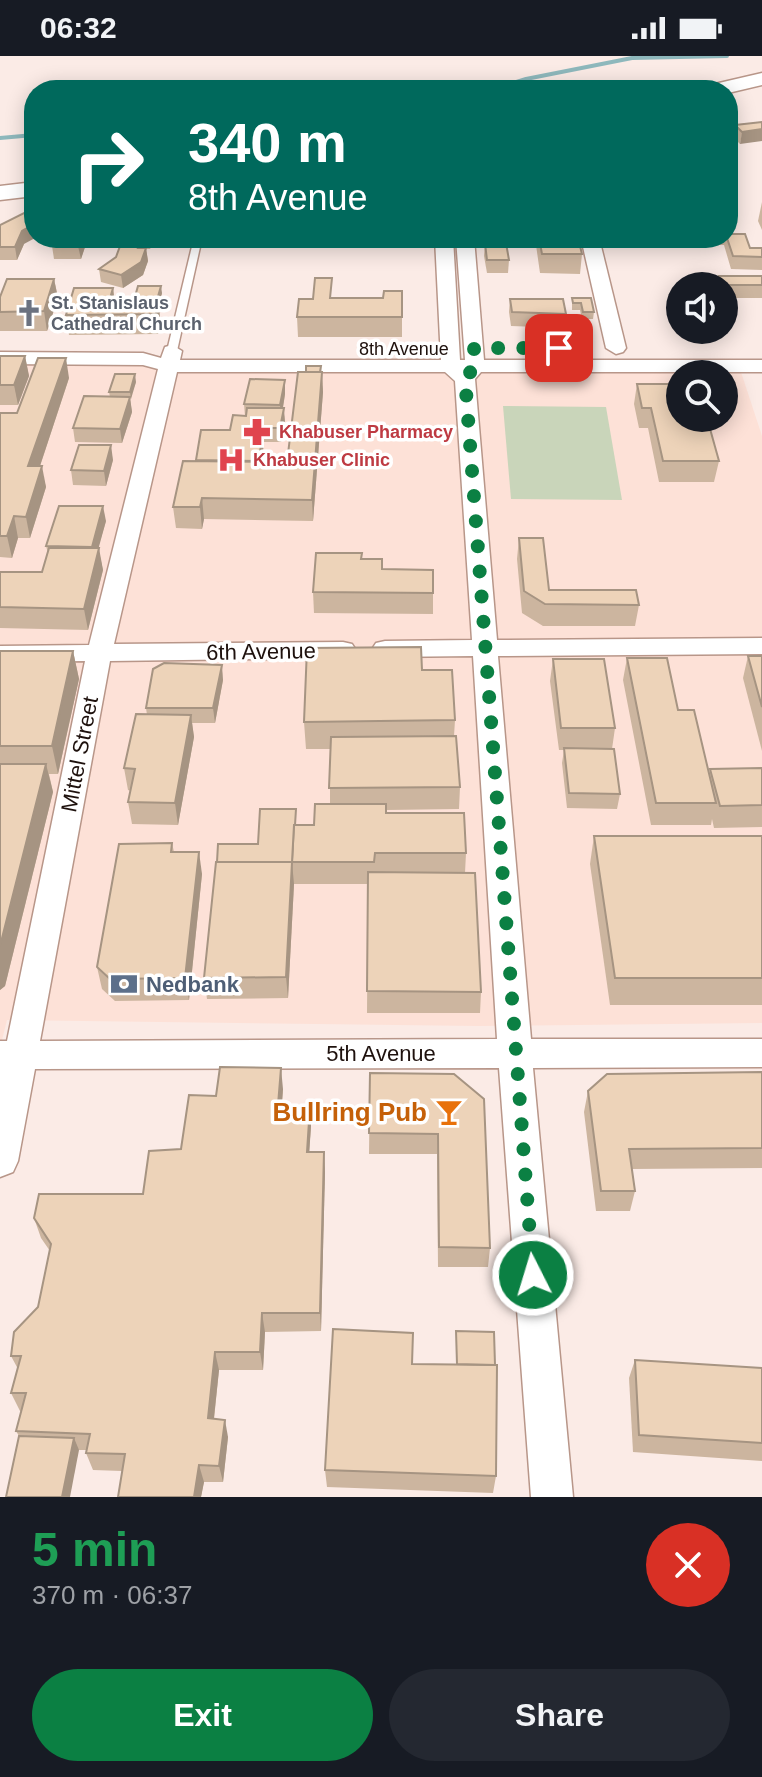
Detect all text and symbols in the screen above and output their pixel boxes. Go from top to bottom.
text: 06:32 [40,11,117,44]
text: 340 m [188,111,347,174]
icon: right [56,112,160,216]
text: 8th Avenue [188,177,368,218]
map controls [666,272,738,432]
button: sound [666,272,738,344]
place label: St. Stanislaus Cathedral Church [51,293,202,334]
church icon: St. Stanislaus Cathedral Church [14,298,44,328]
pin [525,314,593,382]
icon: arrive [537,326,581,370]
street label: 8th Avenue [359,339,449,359]
button: search [666,360,738,432]
pharmacy icon: Khabuser Pharmacy [242,417,272,447]
place label: Khabuser Pharmacy [279,422,453,442]
hospital icon: Khabuser Clinic [216,445,246,475]
place label: Khabuser Clinic [253,450,390,470]
street label: 6th Avenue [206,638,316,665]
street label: Mittel Street [56,694,103,814]
bank icon: Nedbank [109,969,139,999]
place label: Nedbank [146,972,240,997]
street label: 5th Avenue [326,1041,436,1066]
place label: Bullring Pub [272,1097,427,1127]
bar icon: Bullring Pub [434,1097,464,1127]
position arrow [491,1233,575,1317]
text: 5 min [32,1523,157,1576]
button: close [646,1523,730,1607]
text: 370 m · 06:37 [32,1580,192,1610]
button: Exit [32,1669,373,1761]
button: Share [389,1669,730,1761]

